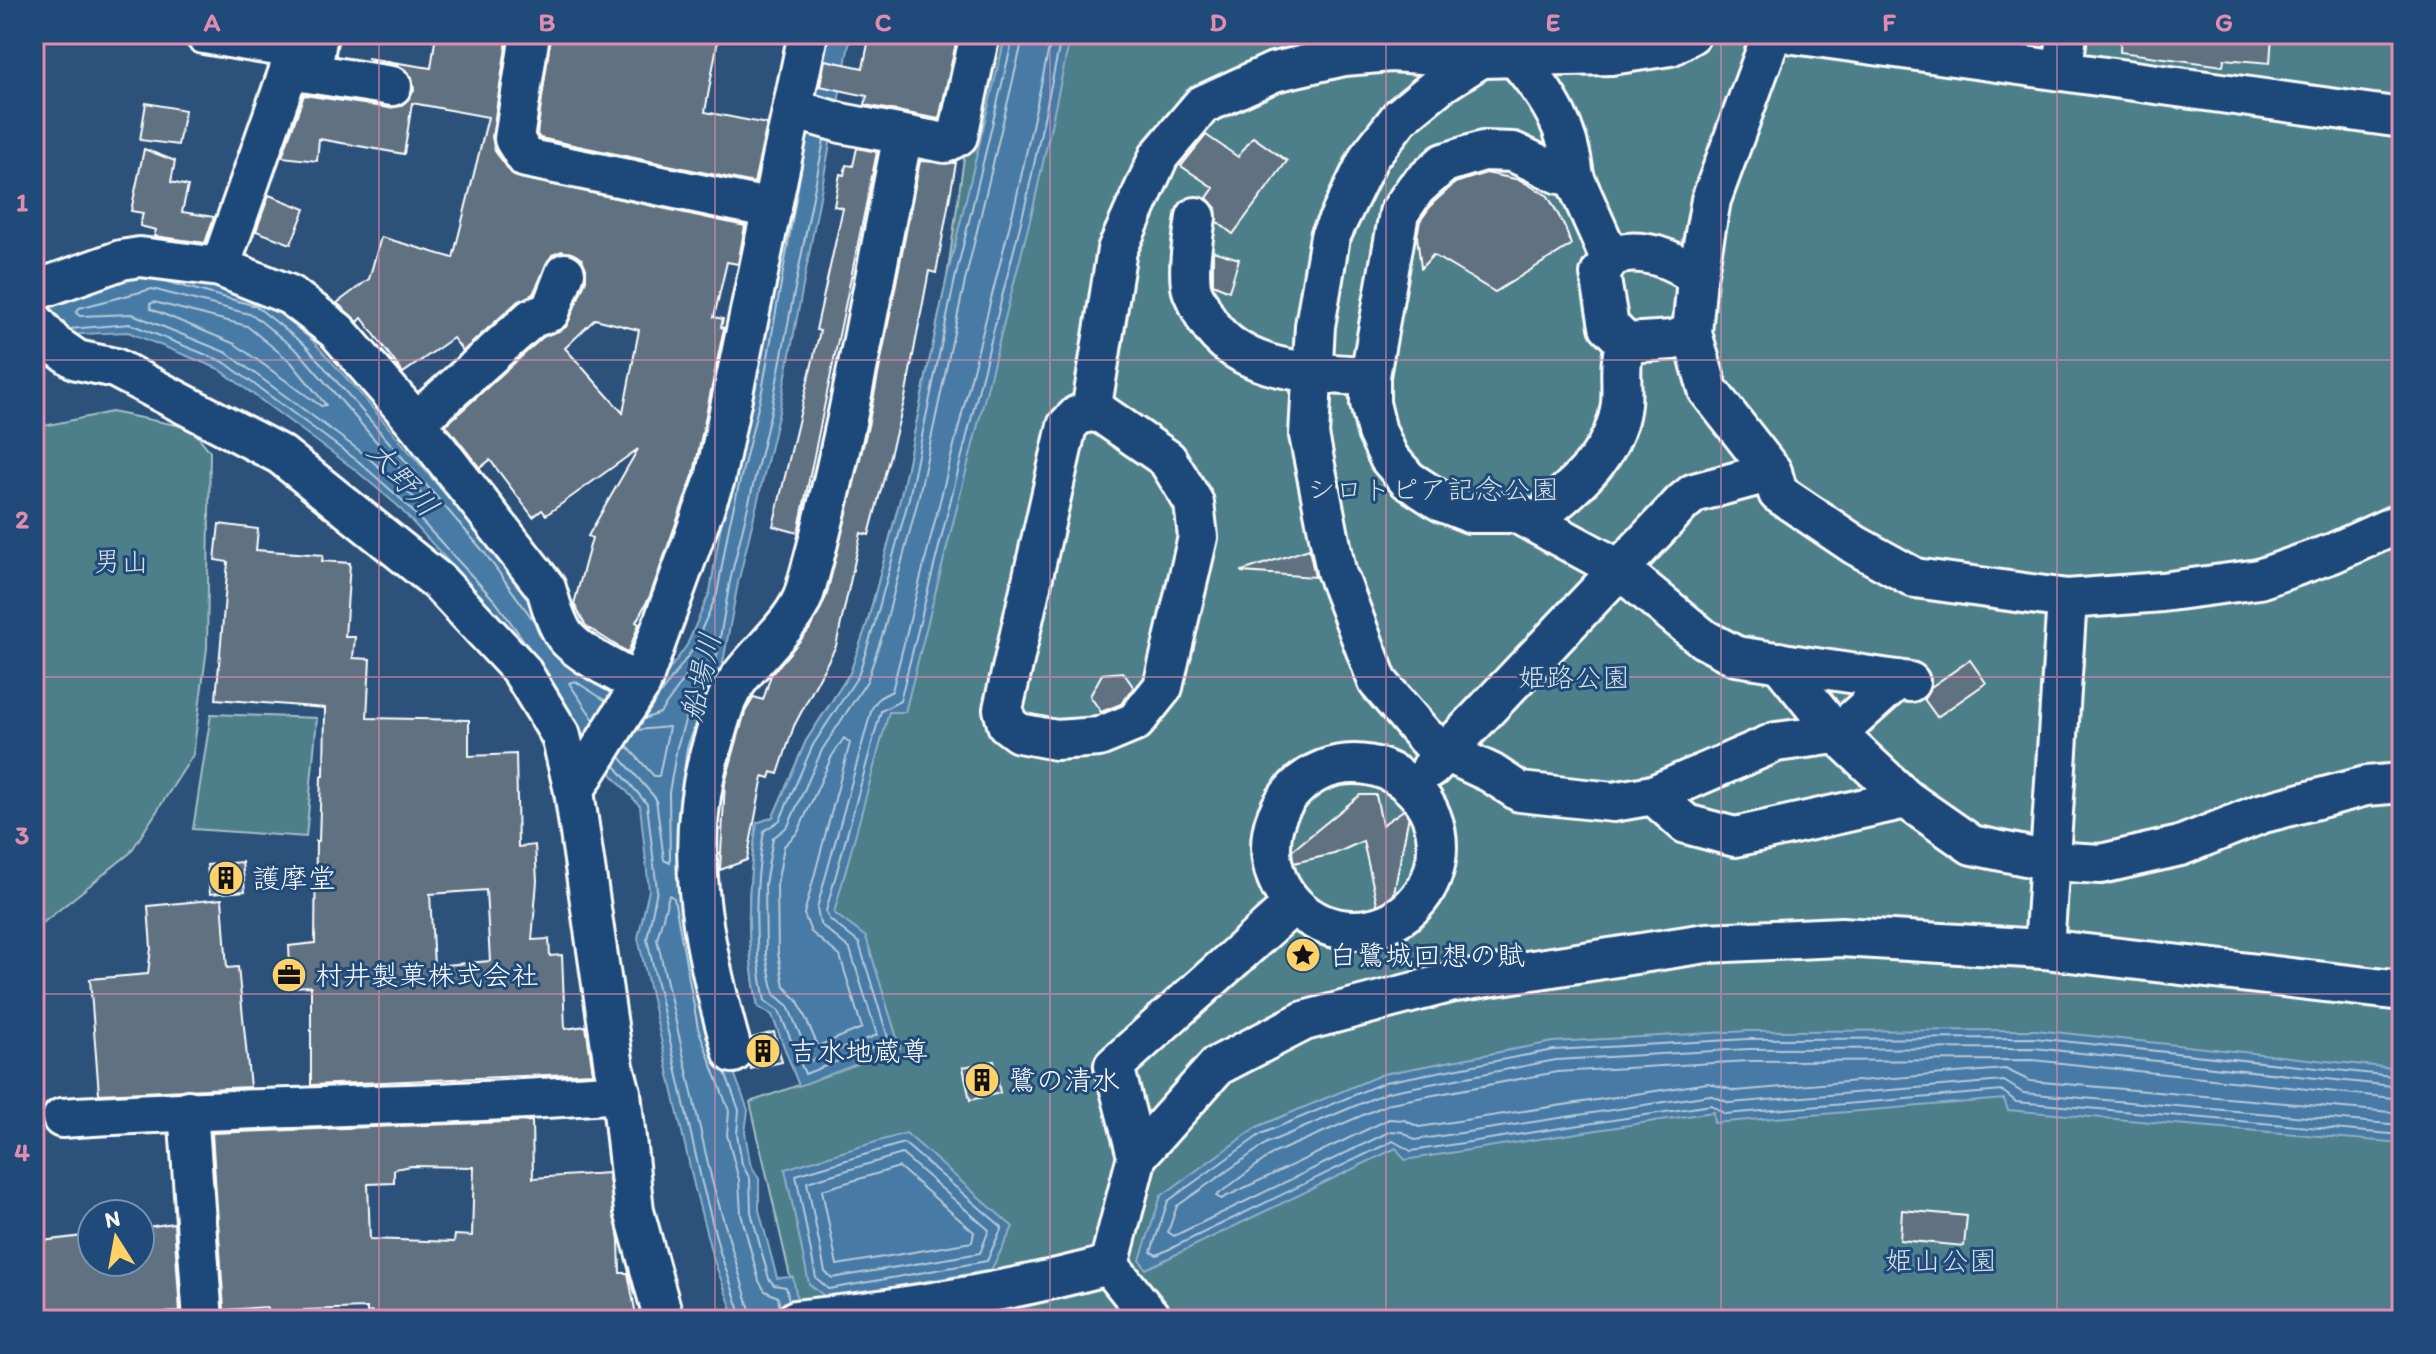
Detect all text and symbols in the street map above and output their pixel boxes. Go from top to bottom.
text: A [203,6,221,38]
text: B [539,6,556,38]
text: C [875,6,892,38]
text: D [1209,6,1227,38]
text: E [1546,6,1560,38]
text: F [1882,6,1896,38]
text: G [2215,6,2233,38]
text: 1 [16,186,28,218]
water label: 大野川 [360,433,447,524]
park label: シロトピア記念公園 [1307,472,1559,506]
text: 2 [15,503,29,535]
park label: 男山 [93,544,149,578]
water label: 船場川 [672,629,729,725]
park label: 姫路公園 [1518,660,1630,694]
text: 3 [15,819,29,851]
building icon: 護摩堂 [207,859,245,897]
place label: 護摩堂 [252,861,336,895]
place icon: 白鷺城回想の賦 [1284,936,1322,974]
place label: 白鷺城回想の賦 [1329,938,1525,972]
office icon: 村井製菓株式会社 [270,956,308,994]
place label: 村井製菓株式会社 [315,958,539,992]
building icon: 吉水地蔵尊 [744,1032,782,1070]
place label: 吉水地蔵尊 [789,1034,929,1068]
building icon: 鷺の清水 [963,1061,1001,1099]
place label: 鷺の清水 [1008,1063,1120,1097]
text: 4 [14,1136,30,1168]
north arrow [76,1198,156,1278]
text: N [102,1204,122,1234]
park label: 姫山公園 [1885,1243,1997,1277]

